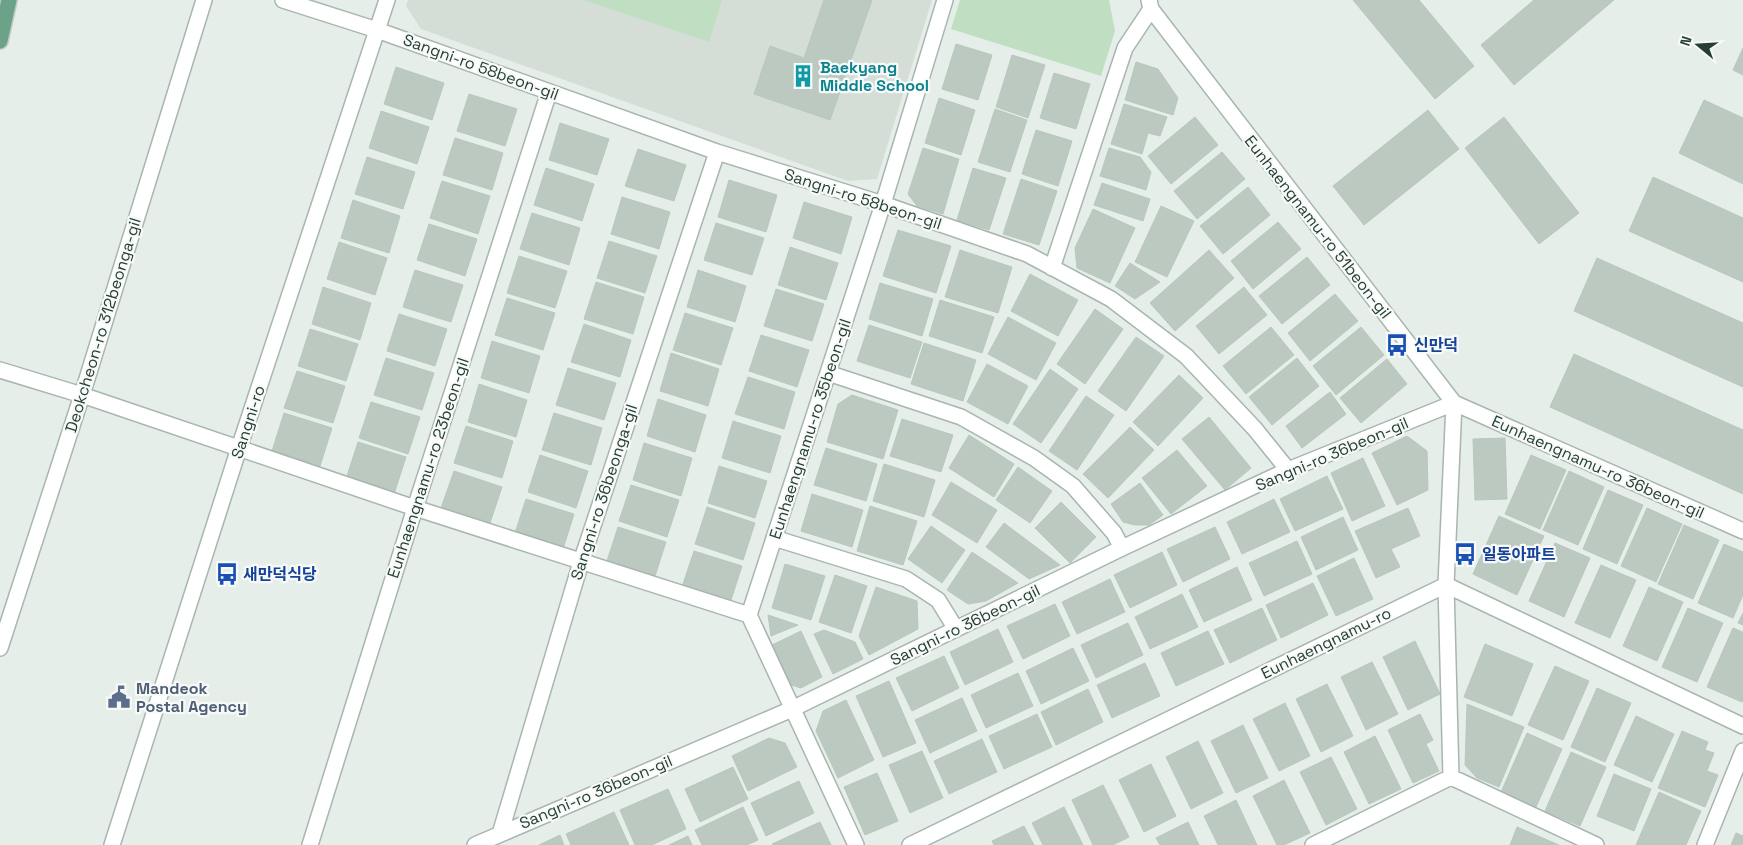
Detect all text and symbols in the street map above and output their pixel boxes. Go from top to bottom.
north arrow [1673,20,1723,70]
street label: Sangni-ro 58beon-gil [400,29,562,105]
text: N [1676,34,1696,48]
place label: Baekyang Middle School [820,57,929,96]
building icon: Baekyang Middle School [790,63,816,89]
street label: Eunhaengnamu-ro 51beon-gil [1240,131,1396,323]
street label: Sangni-ro 58beon-gil [782,164,944,234]
street label: Deokcheon-ro 312beonga-gil [60,215,146,435]
street label: Eunhaengnamu-ro 35beon-gil [764,316,856,542]
bus stop icon: 신만덕 [1384,332,1410,358]
place label: 신만덕 [1414,335,1458,356]
street label: Eunhaengnamu-ro 23beon-gil [382,355,474,581]
street label: Sangni-ro [226,383,270,461]
street label: Sangni-ro 36beonga-gil [566,401,642,583]
street label: Eunhaengnamu-ro 36beon-gil [1488,410,1708,524]
street label: Sangni-ro 36beon-gil [1252,412,1412,496]
bus stop icon: 일동아파트 [1452,541,1478,567]
place label: 일동아파트 [1482,544,1556,565]
bus stop icon: 새만덕식당 [214,561,240,587]
place label: 새만덕식당 [243,564,317,585]
street label: Sangni-ro 36beon-gil [887,580,1043,670]
street label: Eunhaengnamu-ro [1257,602,1395,684]
place label: Mandeok Postal Agency [136,678,247,717]
public building icon: Mandeok Postal Agency [106,684,132,710]
street label: Sangni-ro 36beon-gil [516,750,676,834]

